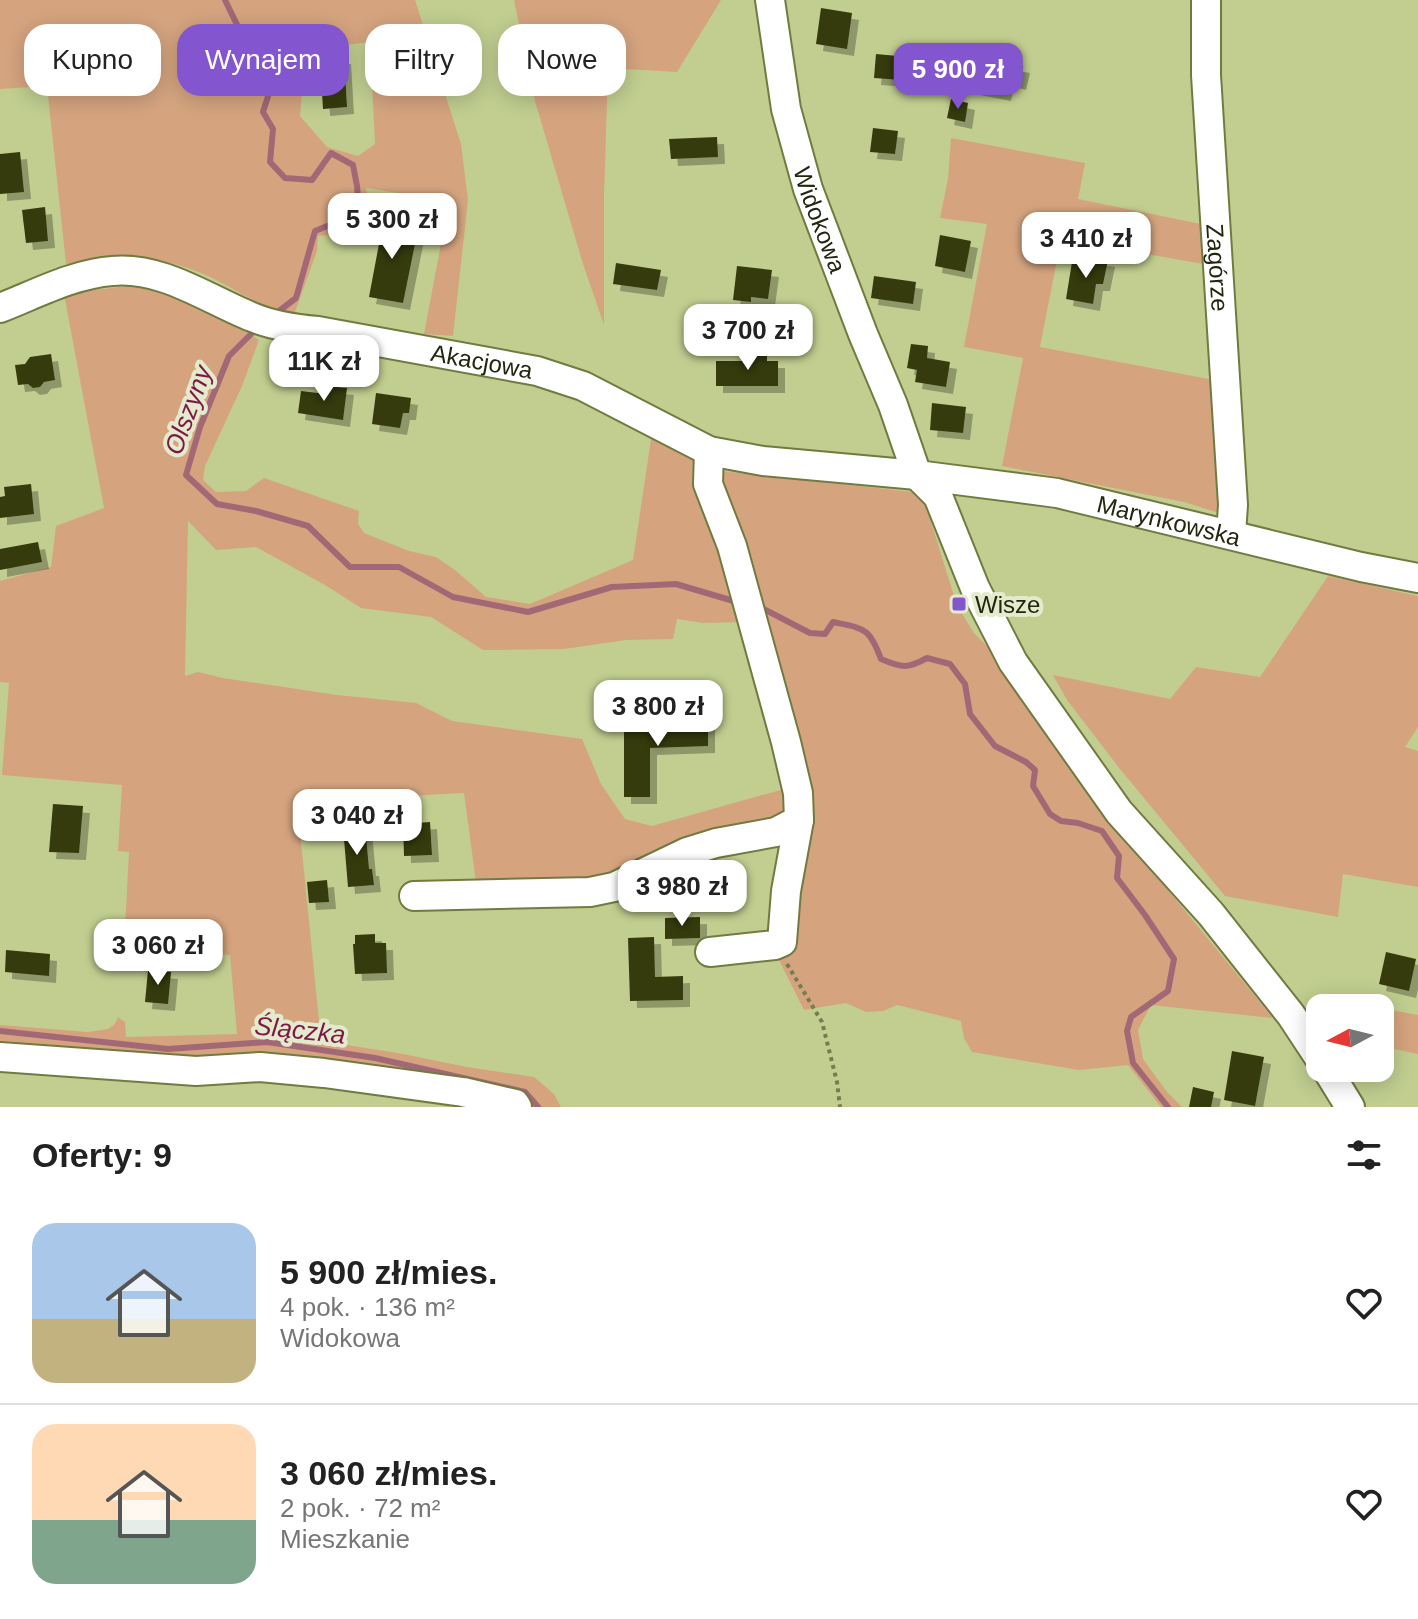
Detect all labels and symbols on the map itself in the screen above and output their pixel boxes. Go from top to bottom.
pin: 5 900 zł [875,43,1041,111]
street label: Widokowa [789,164,852,277]
pin: 5 300 zł [309,193,475,261]
pin: 3 410 zł [1003,212,1169,280]
street label: Zagórze [1202,223,1234,312]
pin: 3 700 zł [665,304,831,372]
pin: 11K zł [259,335,389,403]
street label: Akacjowa [429,338,536,384]
water label: Olszyny [158,360,219,459]
street label: Marynkowska [1094,490,1244,551]
place label: Wisze [975,591,1040,618]
marker: Wisze [950,595,968,613]
pin: 3 800 zł [575,680,741,748]
pin: 3 040 zł [274,789,440,857]
pin: 3 980 zł [599,860,765,928]
pin: 3 060 zł [75,919,241,987]
north arrow [1306,994,1394,1082]
water label: Ślączka [253,1010,347,1050]

